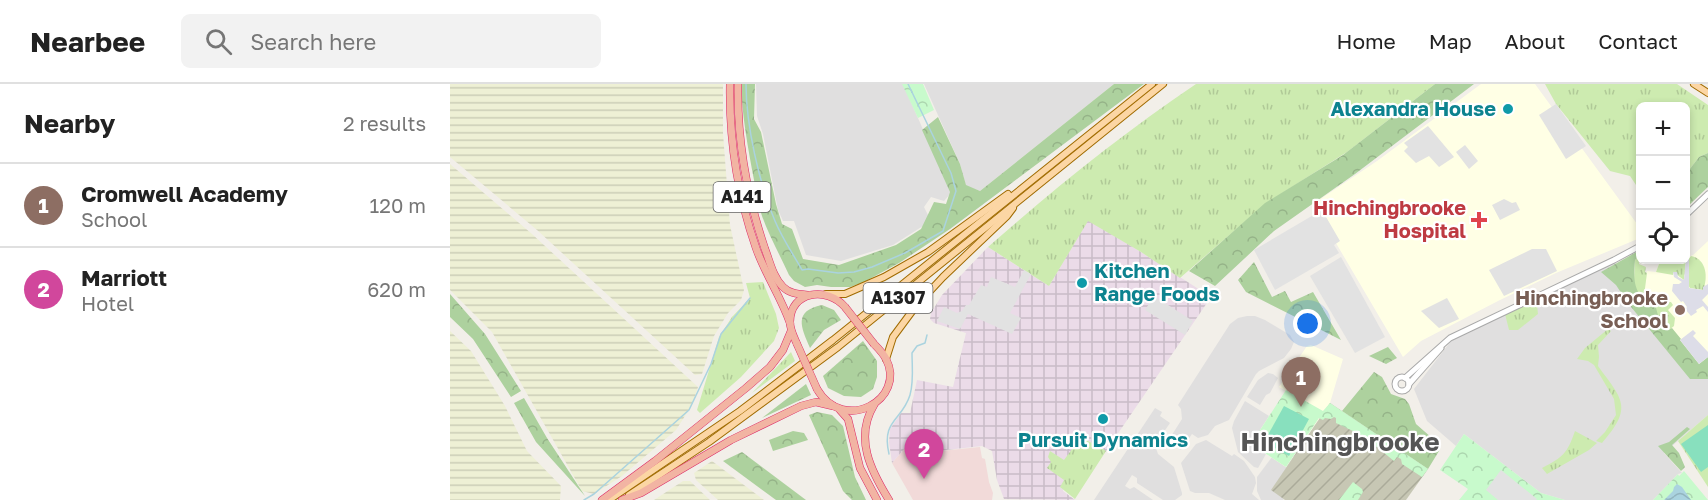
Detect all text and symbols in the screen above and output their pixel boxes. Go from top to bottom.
search box [181,14,601,68]
text: Nearbee [30,25,145,58]
icon: search [202,25,235,58]
text: Search here [250,28,376,55]
text: Home [1336,28,1396,54]
text: Map [1429,28,1472,54]
text: About [1505,28,1565,54]
text: Contact [1598,28,1678,54]
place label: Alexandra House [1330,96,1496,120]
marker: Alexandra House [1501,102,1515,116]
map controls [1636,102,1690,264]
button: + [1636,102,1690,156]
text: Nearby [24,108,115,139]
text: 2 results [343,111,426,135]
button: − [1636,156,1690,210]
text: Cromwell Academy [81,180,288,207]
road number: A141 [714,182,770,212]
text: 1 [38,193,49,217]
text: 120 m [370,193,426,217]
place label: Hinchingbrooke Hospital [1313,195,1466,242]
text: School [81,207,147,231]
button: locate [1636,210,1690,264]
marker: Hinchingbrooke Hospital [1470,211,1488,229]
place label: Kitchen Range Foods [1094,258,1220,305]
text: Marriott [81,264,167,291]
marker: Kitchen Range Foods [1075,276,1089,290]
text: 2 [37,277,50,301]
text: 620 m [367,277,426,301]
road number: A1307 [864,283,932,313]
place label: Hinchingbrooke School [1515,285,1668,332]
text: Hotel [81,291,134,315]
marker: Hinchingbrooke School [1673,303,1687,317]
your location [1293,309,1322,338]
pin: 1 [1282,358,1320,407]
marker: Pursuit Dynamics [1096,412,1110,426]
district label: Hinchingbrooke [1241,426,1439,457]
place label: Pursuit Dynamics [1018,427,1188,451]
pin: 2 [904,430,944,479]

